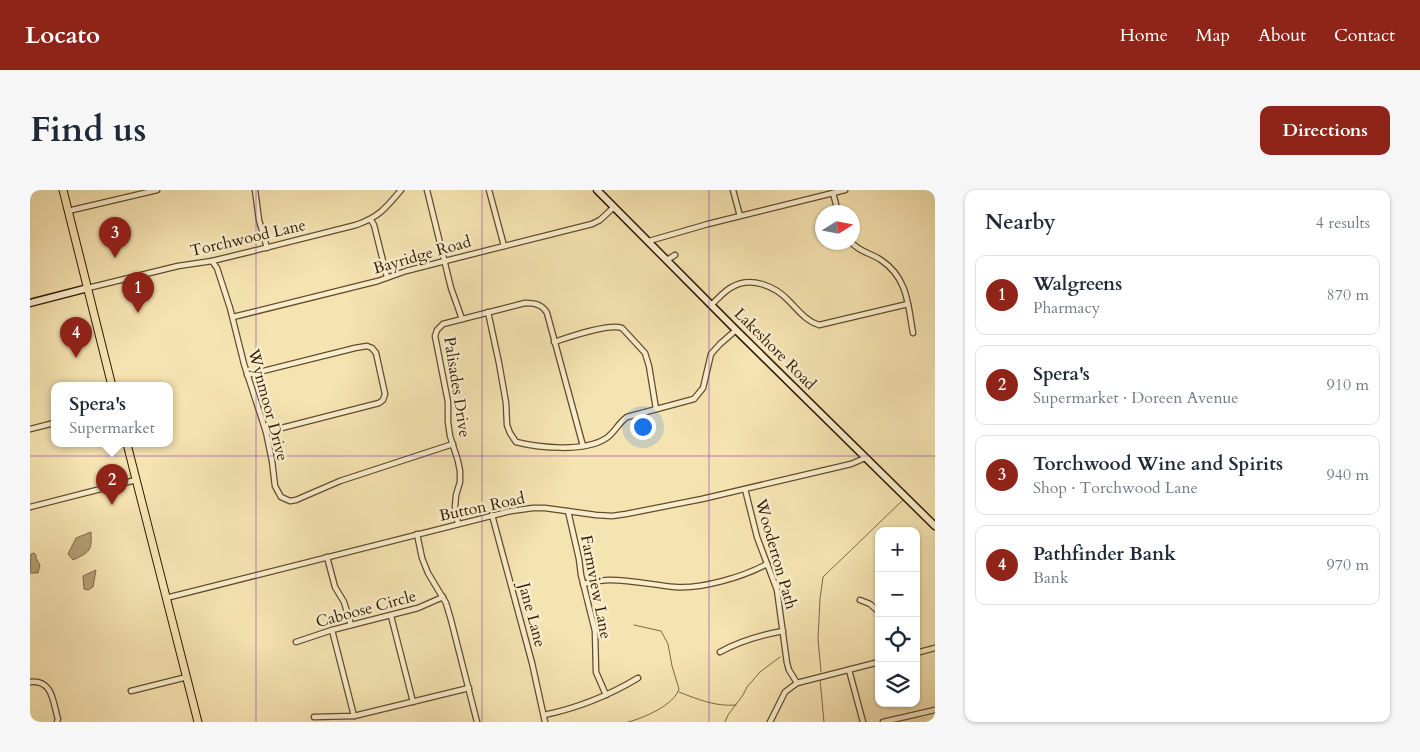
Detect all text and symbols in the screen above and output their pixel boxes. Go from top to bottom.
text: Locato [25,19,100,52]
text: Home [1120,23,1168,48]
text: Map [1196,23,1230,48]
text: About [1258,23,1306,48]
text: Contact [1334,23,1395,48]
text: Find us [30,106,146,154]
button: Directions [1260,106,1390,155]
north arrow [815,205,860,250]
text: Nearby [985,208,1056,237]
text: 4 results [1316,212,1370,234]
street label: Torchwood Lane [188,214,308,262]
pin: 3 [99,217,131,258]
street label: Bayridge Road [371,230,474,279]
text: Walgreens [1033,271,1122,297]
pin: 1 [122,272,154,313]
text: 1 [998,284,1006,306]
text: 870 m [1327,284,1369,306]
text: Pharmacy [1033,297,1100,319]
street label: Lakeshore Road [729,303,821,395]
pin: 4 [60,317,92,358]
street label: Palisades Drive [438,335,476,439]
street label: Wynmoor Drive [242,346,293,463]
text: Spera's [1033,361,1090,387]
text: 2 [998,374,1006,396]
text: 910 m [1327,374,1369,396]
popup [51,382,173,447]
text: Supermarket · Doreen Avenue [1033,387,1239,409]
text: Spera's [69,391,126,417]
your location [630,414,656,440]
text: Supermarket [69,417,155,439]
text: Torchwood Wine and Spirits [1033,451,1283,477]
pin: 2 [96,464,128,505]
text: 3 [998,464,1006,486]
text: 940 m [1327,464,1369,486]
text: Shop · Torchwood Lane [1033,477,1198,499]
street label: Button Road [437,487,527,527]
street label: Wooderton Path [749,495,802,612]
map controls [875,527,920,707]
button: + [875,527,920,572]
street label: Farmview Lane [575,533,617,641]
text: Pathfinder Bank [1033,541,1176,567]
text: 4 [998,554,1006,576]
text: 970 m [1327,554,1369,576]
text: Bank [1033,567,1068,589]
button: − [875,572,920,617]
street label: Jane Lane [512,578,551,650]
street label: Caboose Circle [313,585,419,633]
button: locate [875,617,920,662]
button: layers [875,662,920,707]

